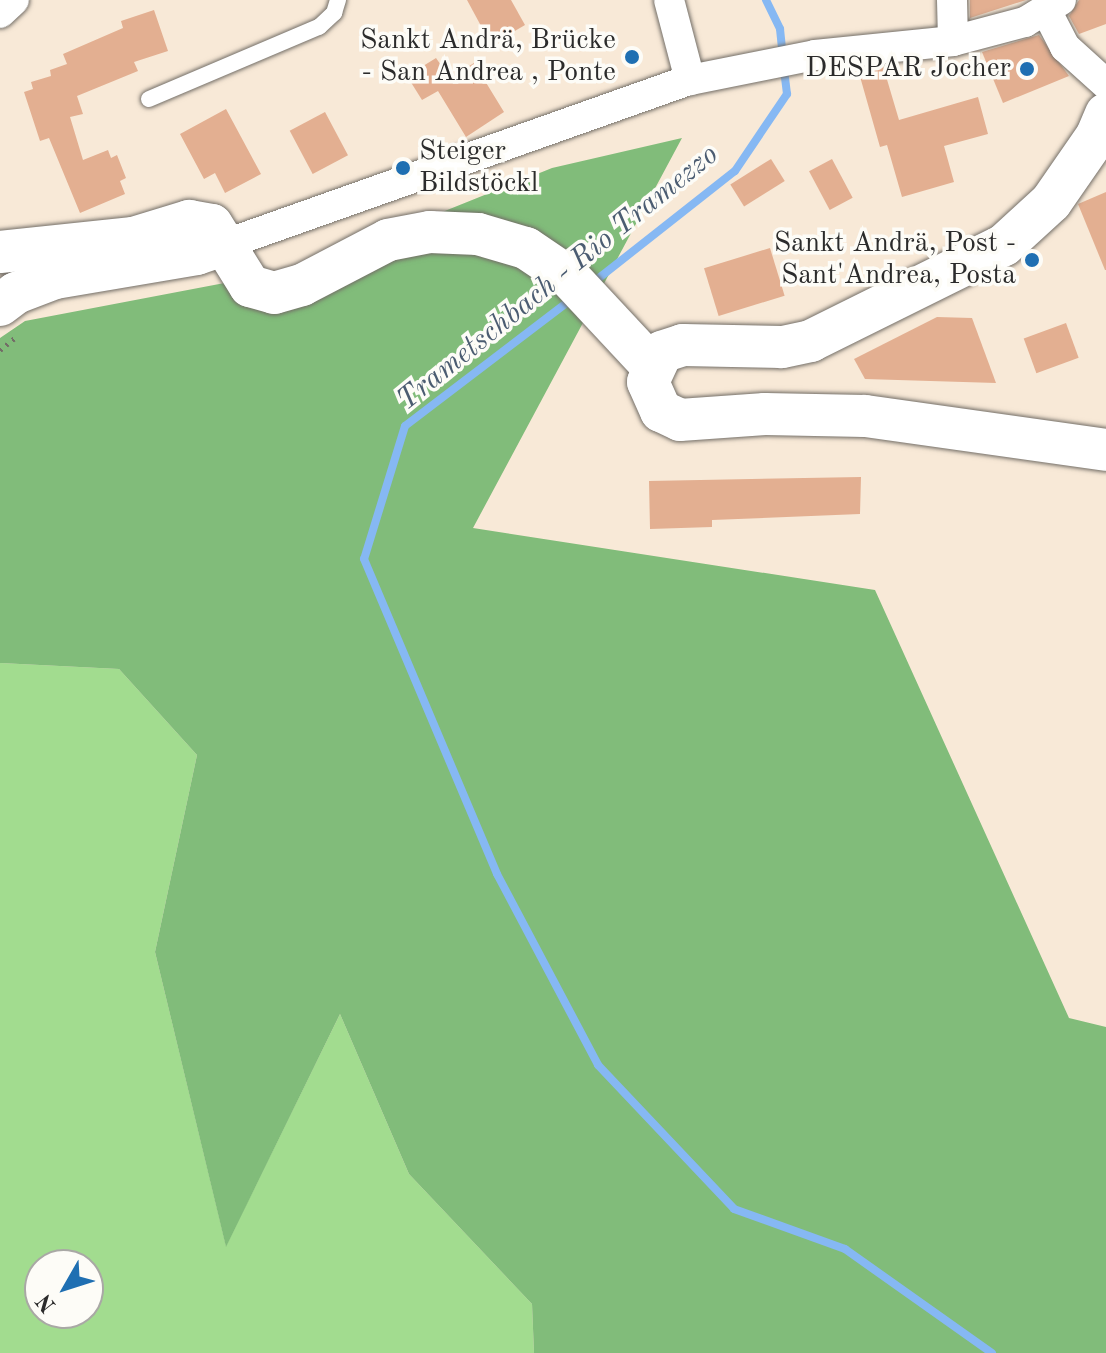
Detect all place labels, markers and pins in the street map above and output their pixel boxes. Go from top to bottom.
place label: Sankt Andrä, Brücke - San Andrea , Ponte [360,24,616,90]
marker: Sankt Andrä, Brücke - San Andrea , Ponte [623,48,641,66]
place label: DESPAR Jocher [805,52,1011,86]
marker: DESPAR Jocher [1018,60,1036,78]
place label: Steiger Bildstöckl [419,135,538,201]
marker: Steiger Bildstöckl [394,159,412,177]
place label: Sankt Andrä, Post - Sant'Andrea, Posta [774,227,1016,293]
marker: Sankt Andrä, Post - Sant'Andrea, Posta [1023,251,1041,269]

